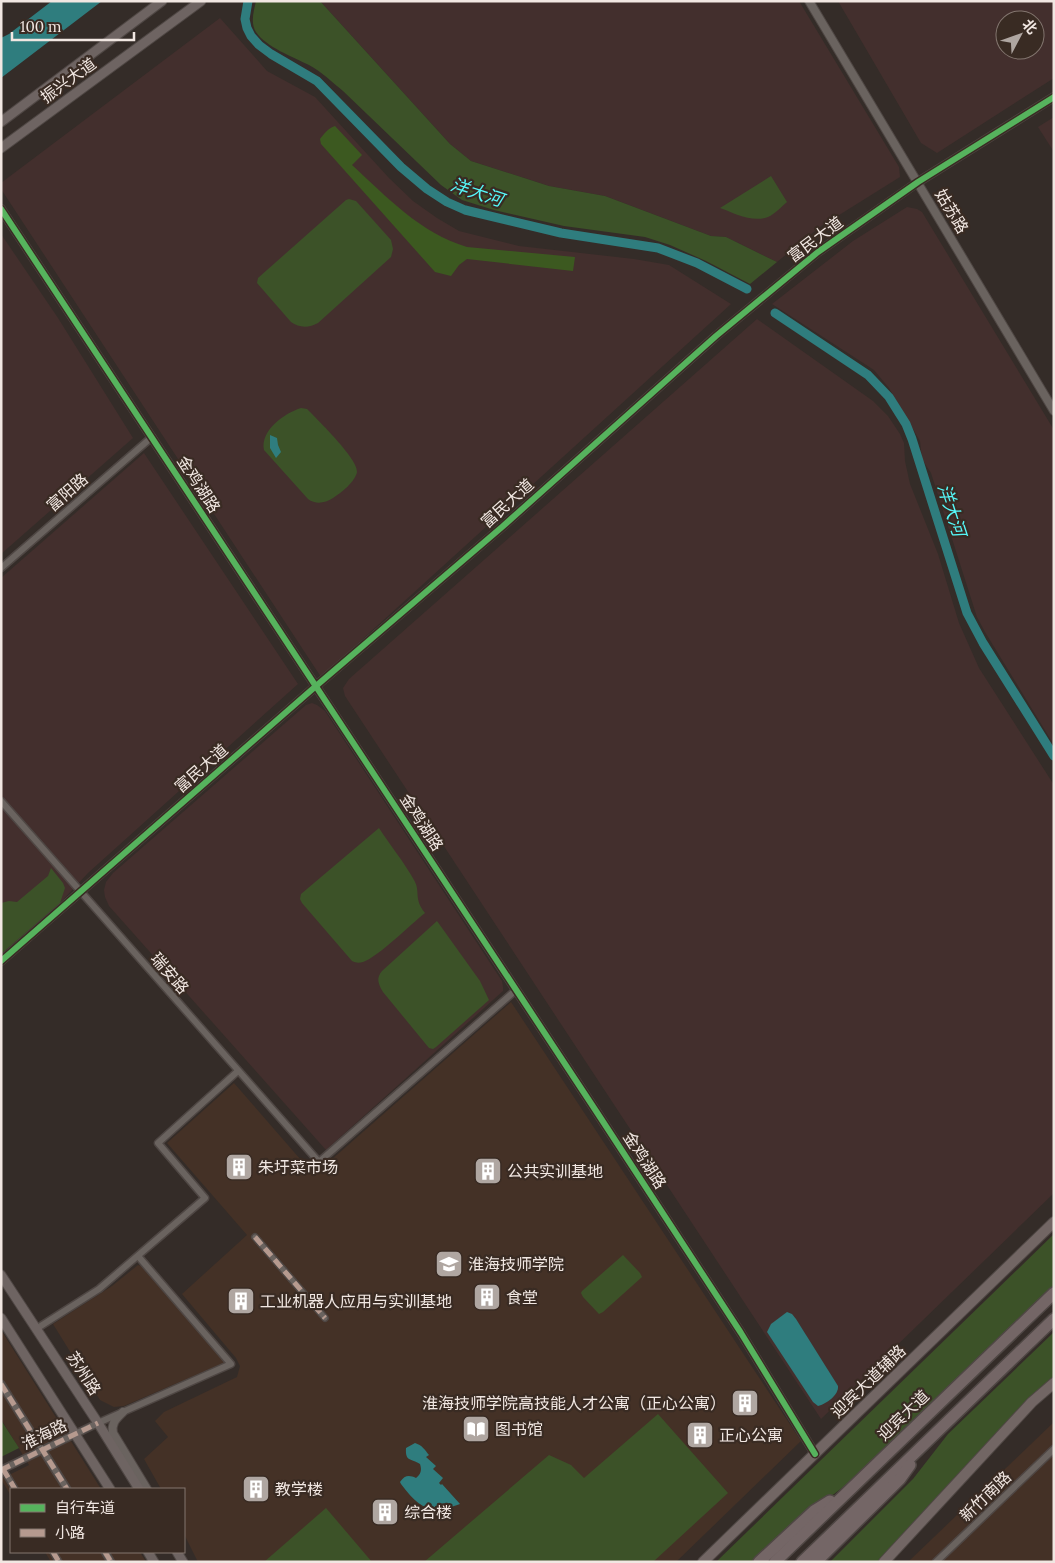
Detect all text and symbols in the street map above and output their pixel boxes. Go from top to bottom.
scale bar [12,10,135,42]
north arrow [995,10,1045,60]
text: 北 [1018,15,1041,38]
text: 100 m [20,17,61,36]
street label: 振兴大道 [36,53,100,107]
water label: 洋大河 [448,173,509,212]
street label: 姑苏路 [931,185,973,237]
street label: 富民大道 [783,212,847,266]
street label: 金鸡湖路 [173,452,225,516]
street label: 富阳路 [42,469,92,515]
street label: 富民大道 [477,474,537,532]
water label: 洋大河 [933,481,972,542]
street label: 富民大道 [170,739,232,797]
street label: 金鸡湖路 [396,790,448,854]
street label: 瑞安路 [147,948,193,998]
street label: 金鸡湖路 [619,1128,671,1192]
building icon: 朱圩菜市场 [224,1152,254,1182]
building icon: 公共实训基地 [473,1156,503,1186]
place label: 朱圩菜市场 [258,1157,338,1177]
place label: 公共实训基地 [507,1161,603,1181]
school or university icon: 淮海技师学院 [434,1249,464,1279]
place label: 淮海技师学院 [468,1254,564,1274]
building icon: 食堂 [472,1282,502,1312]
building icon: 工业机器人应用与实训基地 [226,1286,256,1316]
place label: 食堂 [506,1287,538,1307]
place label: 工业机器人应用与实训基地 [260,1291,452,1311]
street label: 迎宾大道辅路 [827,1341,909,1421]
street label: 苏州路 [63,1347,105,1399]
street label: 迎宾大道 [873,1386,933,1444]
building icon: 淮海技师学院高技能人才公寓（正心公寓） [730,1388,760,1418]
place label: 淮海技师学院高技能人才公寓（正心公寓） [422,1393,726,1413]
street label: 淮海路 [18,1414,70,1454]
library icon: 图书馆 [461,1414,491,1444]
place label: 图书馆 [495,1419,543,1439]
building icon: 正心公寓 [685,1420,715,1450]
place label: 正心公寓 [719,1425,783,1445]
street label: 新竹南路 [955,1467,1015,1525]
building icon: 教学楼 [241,1474,271,1504]
place label: 教学楼 [275,1479,323,1499]
legend [10,1488,185,1553]
building icon: 综合楼 [370,1497,400,1527]
text: 自行车道 [55,1498,115,1517]
place label: 综合楼 [404,1502,452,1522]
text: 小路 [55,1523,85,1542]

